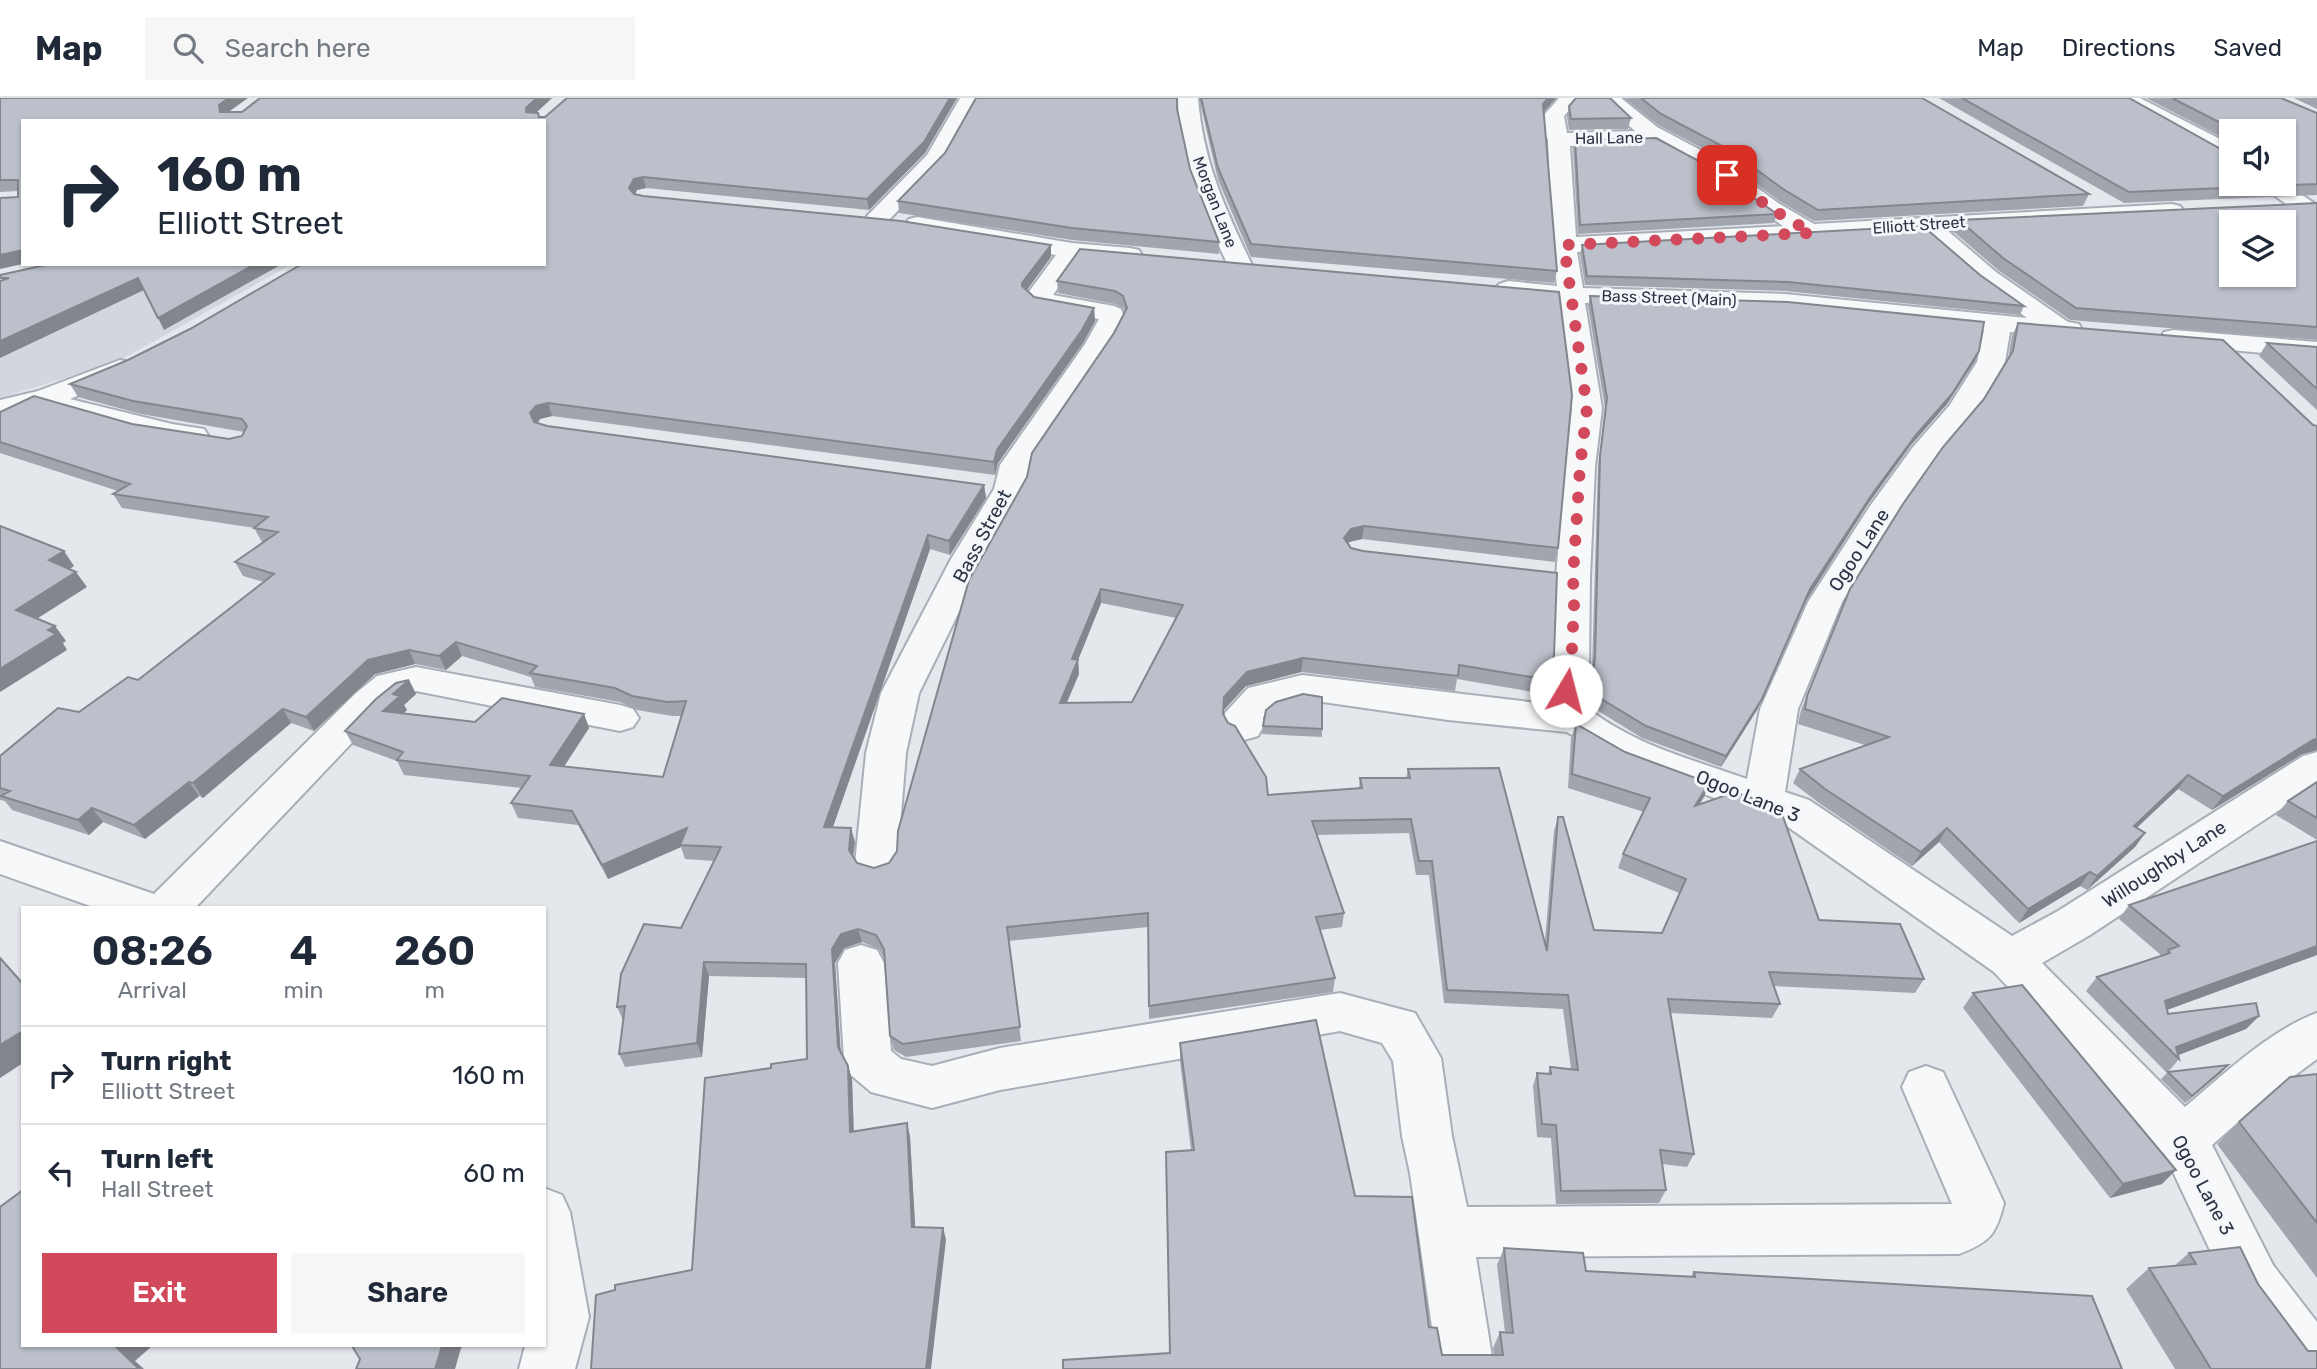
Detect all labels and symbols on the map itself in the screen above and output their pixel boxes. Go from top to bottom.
street label: Hall Lane [1575,128,1643,148]
pin [1697,145,1757,205]
street label: Morgan Lane [1189,154,1241,250]
street label: Elliott Street [1872,212,1966,238]
street label: Bass Street (Main) [1601,286,1737,310]
street label: Bass Street [948,485,1016,586]
street label: Ogoo Lane [1824,504,1894,596]
position arrow [1529,654,1603,728]
street label: Ogoo Lane 3 [1693,765,1803,827]
street label: Willoughby Lane [2098,815,2230,913]
street label: Ogoo Lane 3 [2167,1131,2239,1239]

